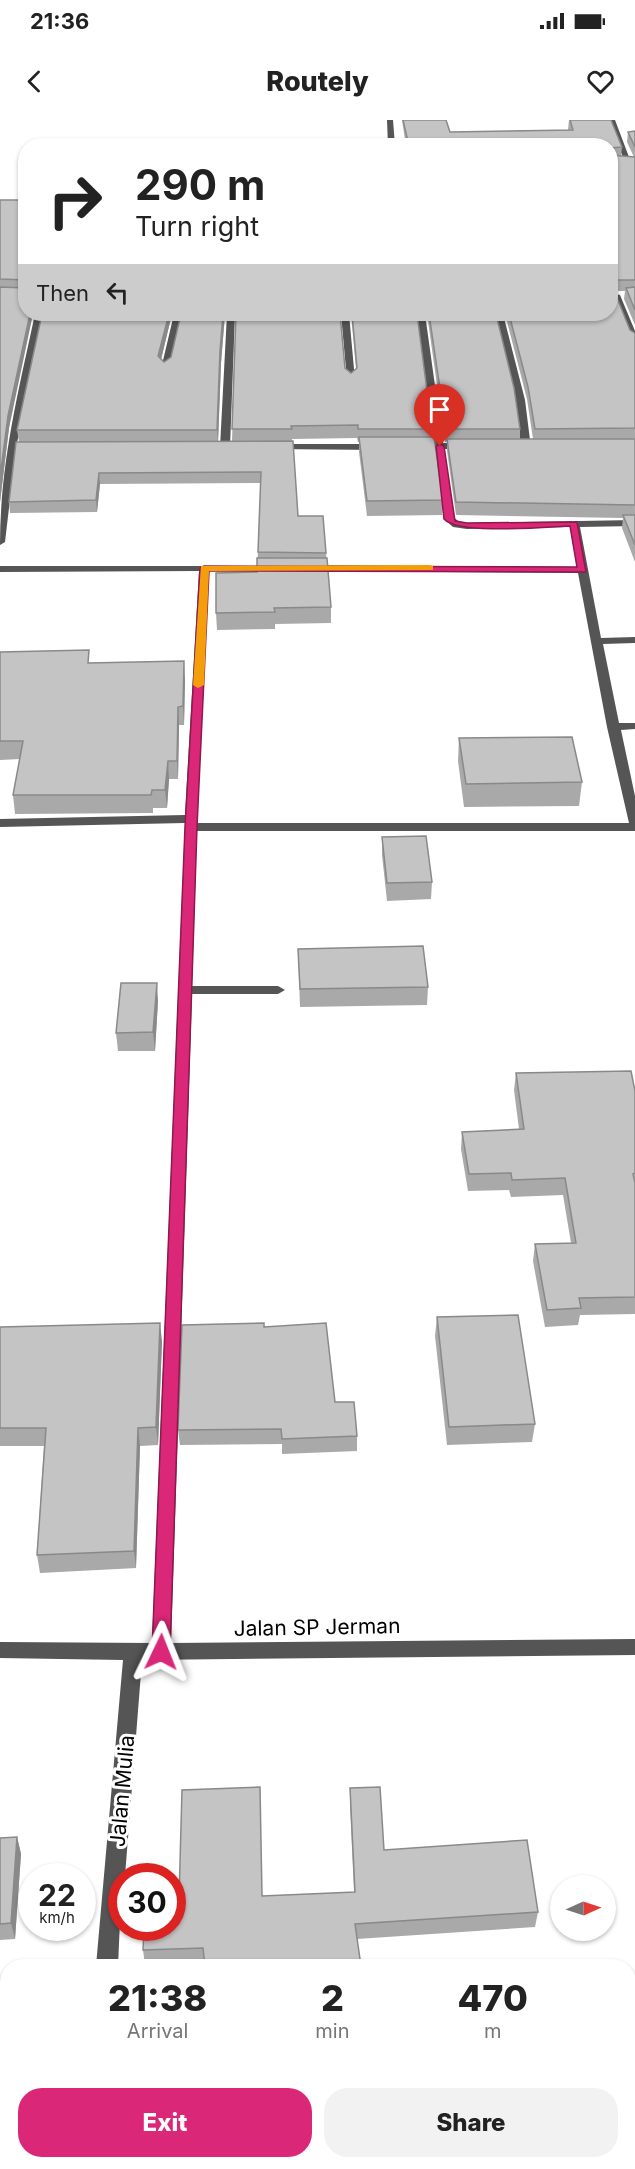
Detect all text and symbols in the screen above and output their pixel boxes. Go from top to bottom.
text: 21:36 [30,8,89,34]
icon: back [18,65,51,98]
text: Routely [266,65,369,98]
icon: heart [584,65,617,98]
text: 290 m [135,159,265,210]
icon: right [36,162,114,240]
text: Turn right [135,210,259,243]
icon: left [101,276,134,309]
text: Then [36,280,89,306]
pin [414,384,465,446]
icon: arrive [423,393,456,426]
street label: Jalan SP Jerman [233,1613,401,1641]
position arrow [129,1620,193,1684]
street label: Jalan Mulia [105,1734,139,1848]
speed limit sign: 30 [108,1863,186,1941]
north arrow [550,1875,616,1941]
map controls [550,1875,616,1941]
text: 22 [38,1877,76,1913]
text: km/h [39,1908,75,1927]
text: 21:38 [108,1976,207,2020]
text: 2 [321,1976,344,2020]
text: 470 [458,1976,528,2020]
text: Arrival [127,2019,188,2043]
text: min [315,2019,349,2043]
text: m [484,2019,501,2043]
button: Exit [18,2088,312,2157]
button: Share [324,2088,618,2157]

